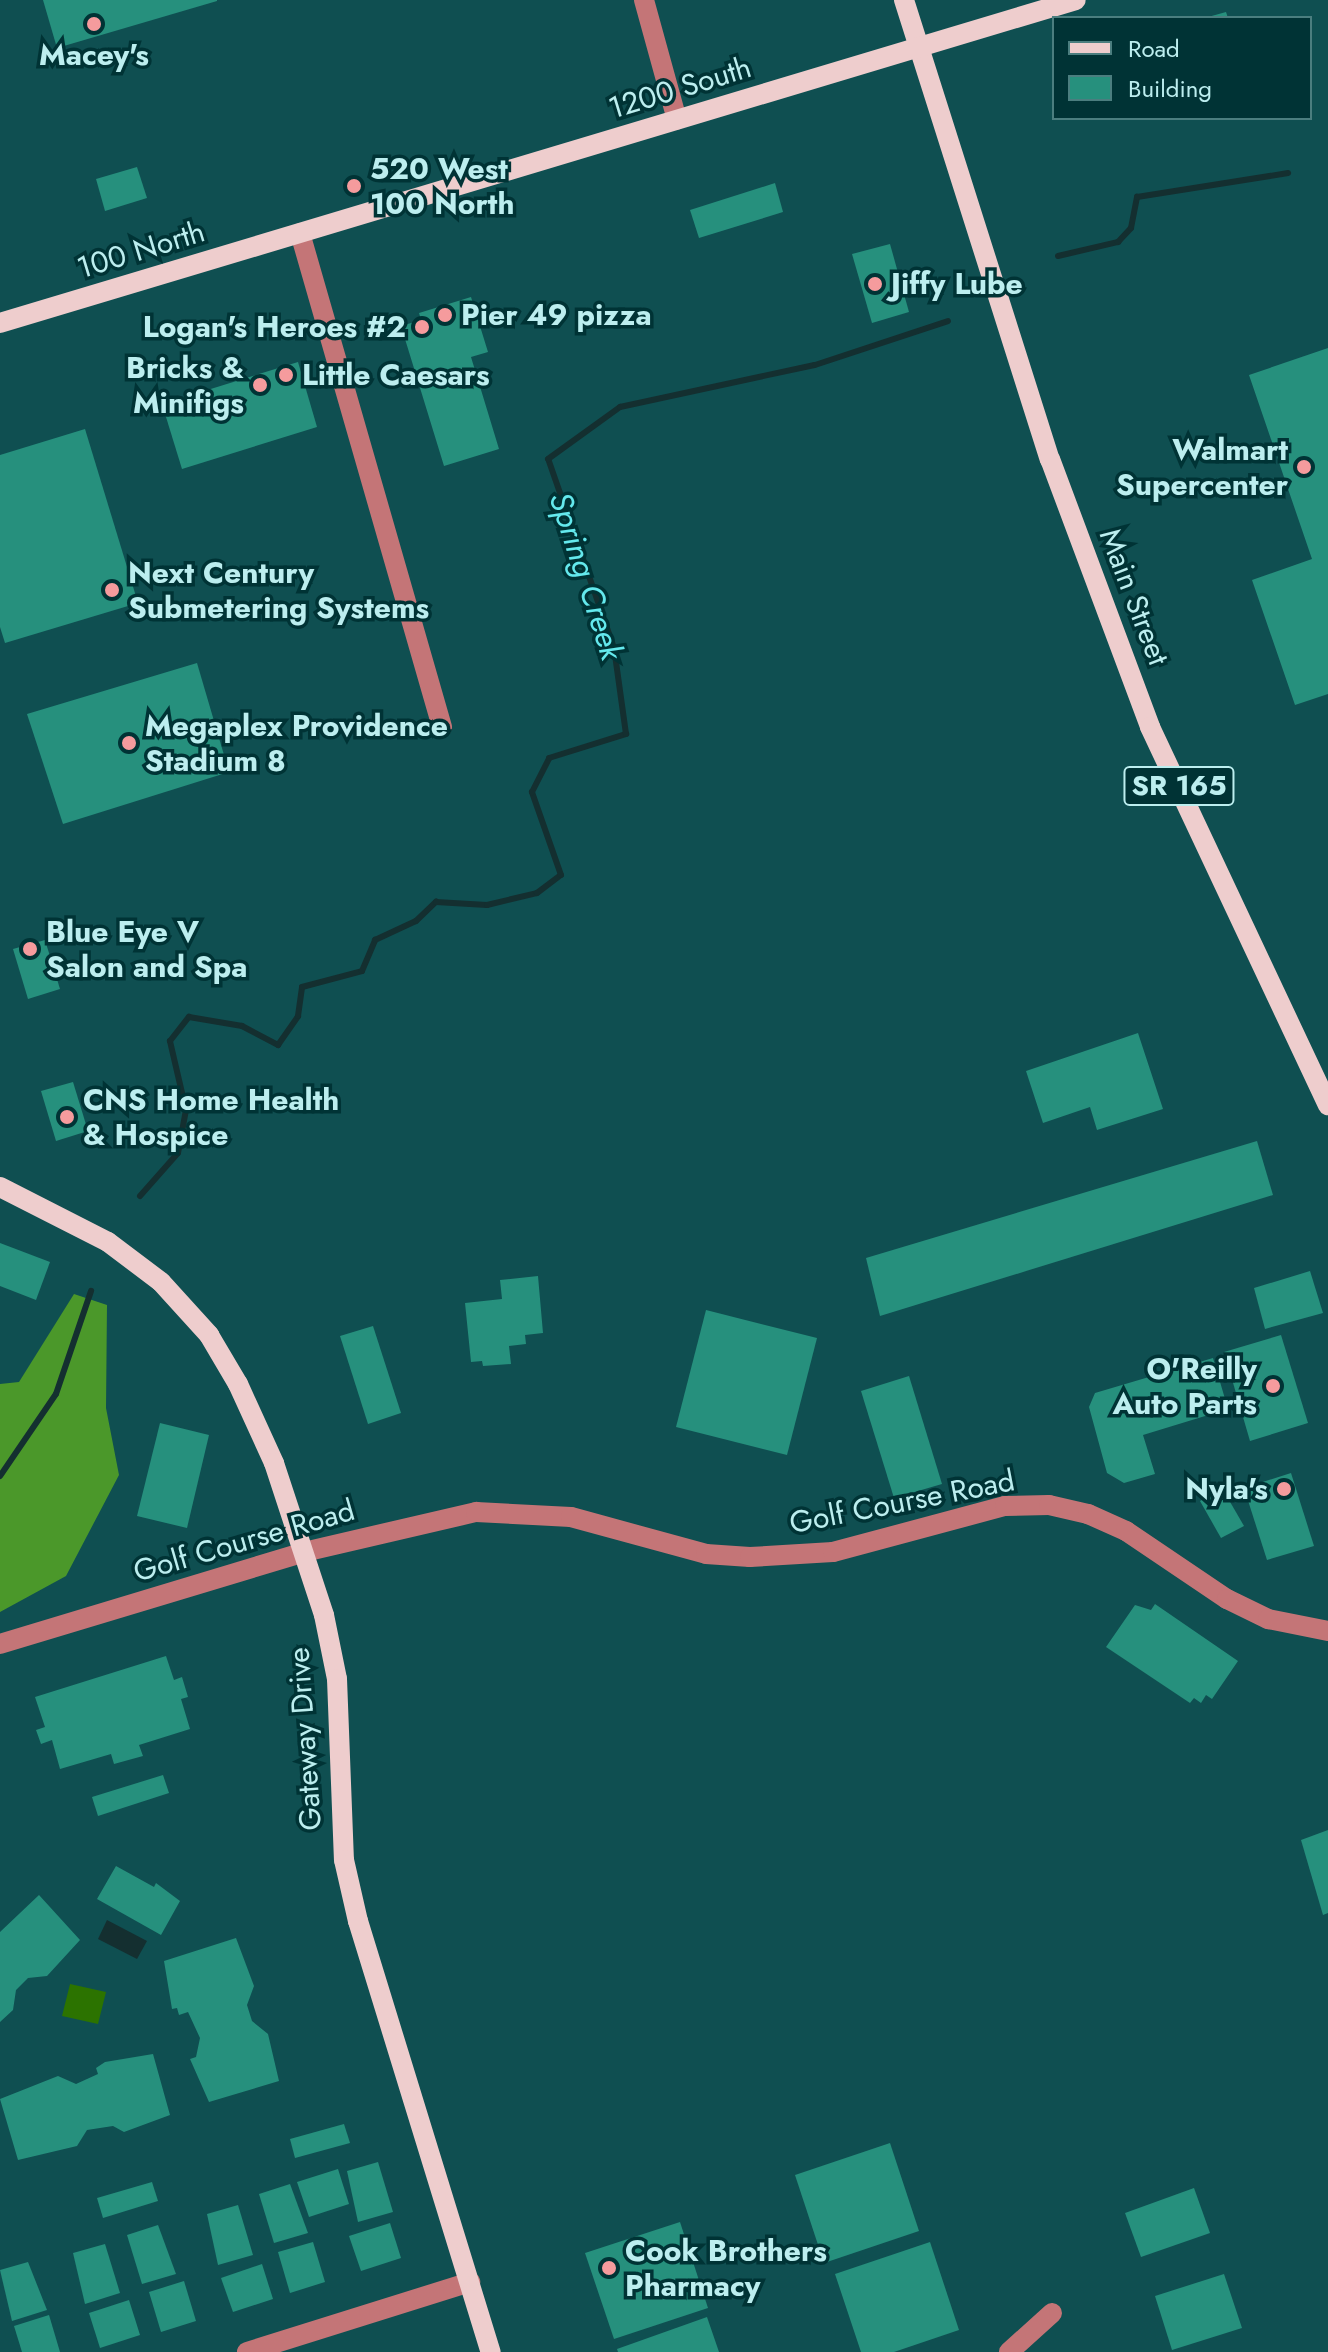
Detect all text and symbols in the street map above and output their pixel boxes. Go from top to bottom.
marker: Macey's [85,15,103,33]
legend [1052,16,1312,120]
text: Road [1128,31,1180,66]
place label: Macey's [39,37,149,73]
street label: 1200 South [604,49,756,127]
text: Building [1128,71,1212,106]
place label: 520 West 100 North [370,151,514,222]
marker: 520 West 100 North [345,177,363,195]
street label: 100 North [73,214,209,286]
place label: Jiffy Lube [891,266,1023,302]
marker: Jiffy Lube [866,275,884,293]
place label: Pier 49 pizza [461,297,652,333]
marker: Pier 49 pizza [436,306,454,324]
place label: Logan's Heroes #2 [143,309,406,345]
marker: Logan's Heroes #2 [413,318,431,336]
place label: Bricks & Minifigs [126,350,244,420]
place label: Little Caesars [302,357,490,393]
marker: Little Caesars [277,366,295,384]
marker: Bricks & Minifigs [251,376,269,394]
place label: Walmart Supercenter [1116,432,1288,502]
marker: Walmart Supercenter [1295,458,1313,476]
water label: Spring Creek [541,487,631,665]
street label: Main Street [1092,524,1176,670]
place label: Next Century Submetering Systems [128,555,429,626]
marker: Next Century Submetering Systems [103,581,121,599]
place label: Megaplex Providence Stadium 8 [145,708,448,778]
marker: Megaplex Providence Stadium 8 [120,734,138,752]
road number: SR 165 [1123,762,1235,810]
place label: Blue Eye V Salon and Spa [46,914,247,984]
marker: Blue Eye V Salon and Spa [21,940,39,958]
place label: CNS Home Health & Hospice [83,1082,339,1152]
marker: CNS Home Health & Hospice [58,1108,76,1126]
place label: O'Reilly Auto Parts [1113,1351,1257,1422]
marker: O'Reilly Auto Parts [1264,1377,1282,1395]
street label: Golf Course Road [786,1463,1018,1541]
place label: Nyla's [1185,1471,1268,1507]
marker: Nyla's [1275,1480,1293,1498]
street label: Golf Course Road [129,1492,359,1590]
street label: Gateway Drive [281,1646,329,1832]
place label: Cook Brothers Pharmacy [625,2233,827,2304]
marker: Cook Brothers Pharmacy [600,2259,618,2277]

